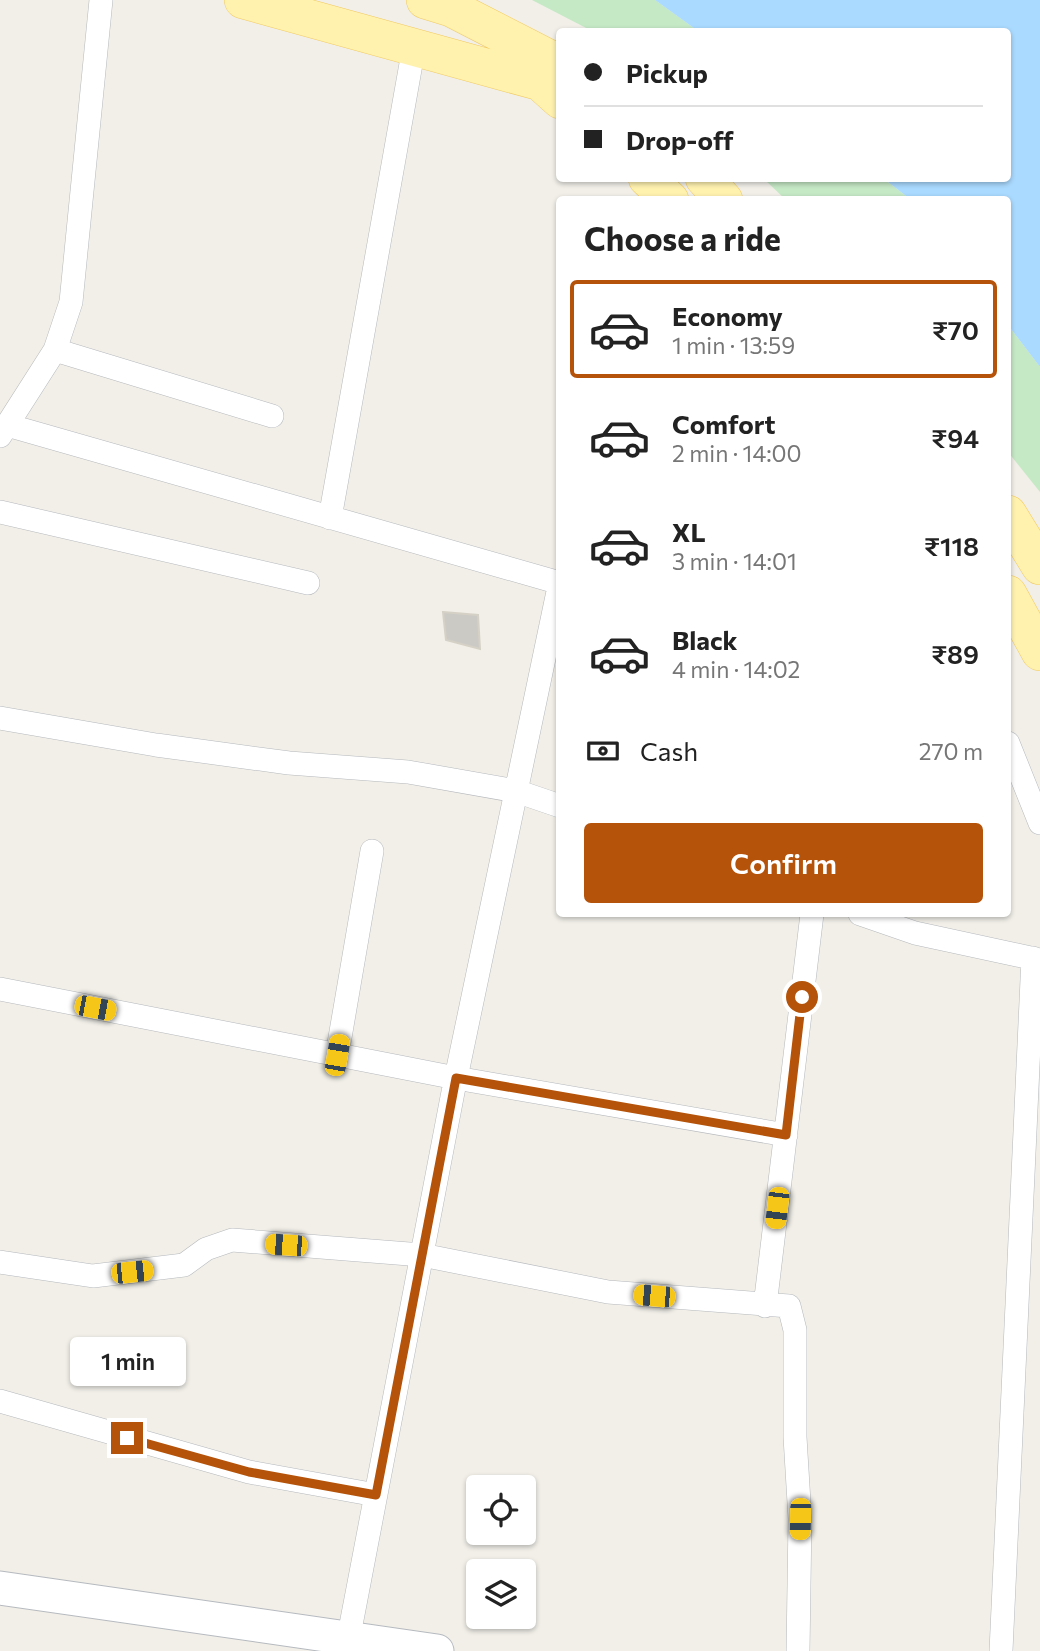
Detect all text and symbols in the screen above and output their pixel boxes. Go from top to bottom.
text: Pickup [626,57,708,88]
text: Drop-off [626,124,733,155]
text: Choose a ride [584,218,781,258]
icon: car [588,298,651,361]
text: Economy [672,300,783,331]
text: ₹70 [932,314,979,345]
text: 1 min · 13:59 [672,331,795,359]
icon: car [588,406,651,469]
text: Comfort [672,408,775,439]
text: ₹94 [931,422,979,453]
text: 2 min · 14:00 [672,439,802,467]
icon: car [588,514,651,577]
text: XL [672,516,706,547]
text: ₹118 [924,530,979,561]
text: 3 min · 14:01 [672,547,797,575]
icon: car [588,622,651,685]
text: Black [672,624,738,655]
text: ₹89 [931,638,979,669]
text: 4 min · 14:02 [672,655,800,683]
icon: cash [584,732,622,770]
text: Cash [640,735,698,766]
text: 270 m [919,737,983,765]
button: Confirm [584,823,983,903]
route start [786,981,818,1013]
car [73,994,118,1022]
car [324,1032,351,1078]
car [765,1186,790,1230]
car [265,1233,308,1257]
car [111,1259,154,1285]
car [633,1284,676,1308]
callout: 1 min [69,1336,185,1386]
text: 1 min [101,1347,155,1375]
route end [111,1422,143,1454]
map controls [466,1475,536,1629]
button: locate [466,1475,536,1545]
car [790,1498,811,1540]
button: layers [466,1559,536,1629]

